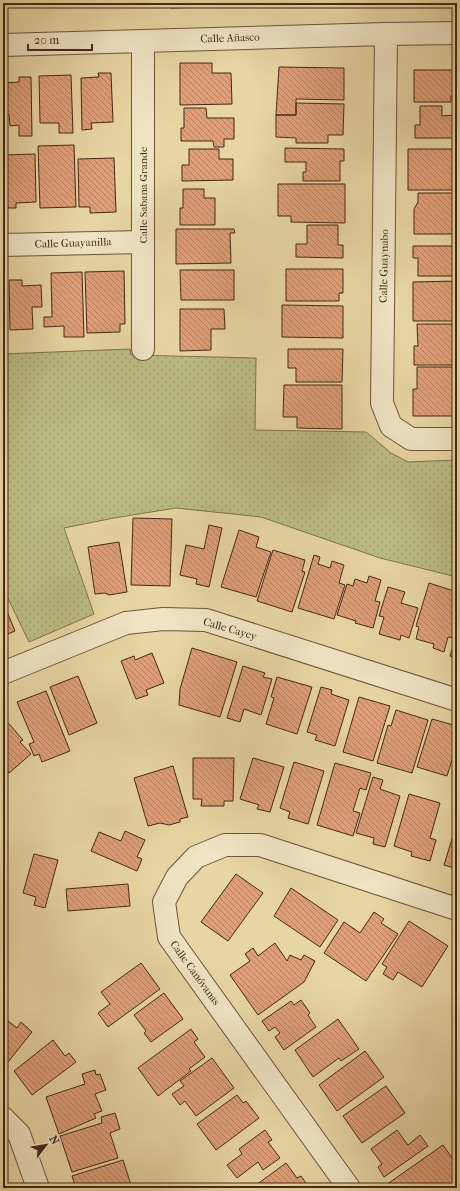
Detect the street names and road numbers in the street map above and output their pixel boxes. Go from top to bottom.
street label: Calle Añasco [200,30,260,46]
street label: Calle Sabana Grande [137,146,150,244]
street label: Calle Guaynabo [377,229,391,303]
street label: Calle Guayanilla [34,235,113,251]
street label: Calle Cayey [202,615,259,643]
street label: Calle Canóvanas [167,938,223,1008]

